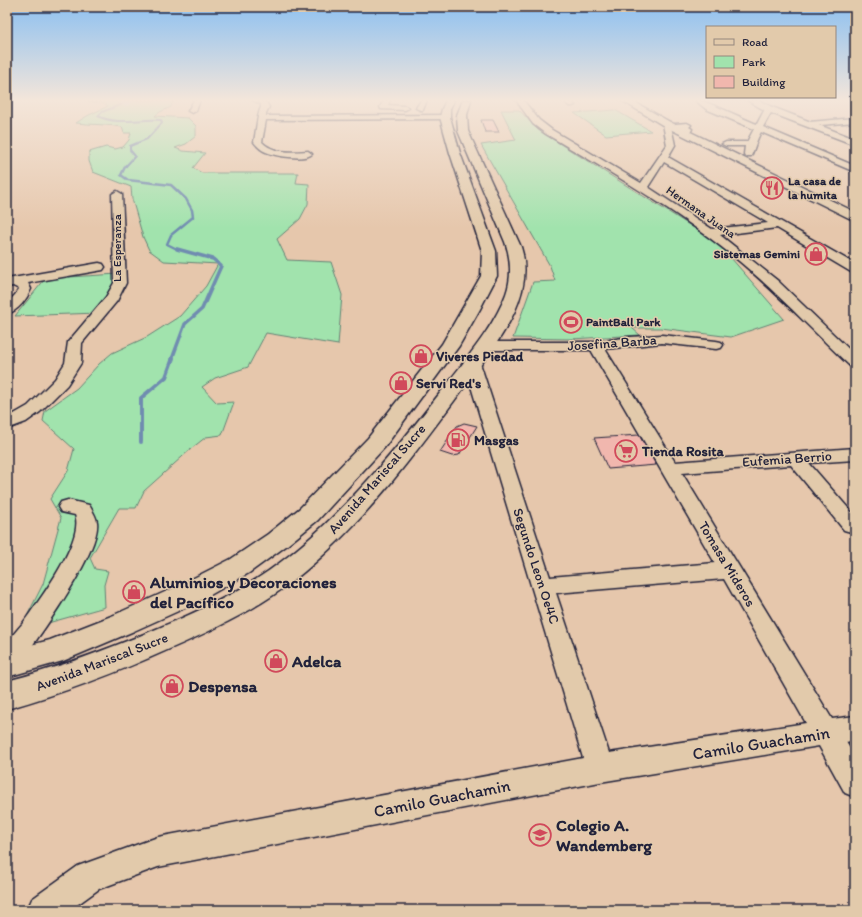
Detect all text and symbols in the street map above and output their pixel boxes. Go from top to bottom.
legend [706,26,836,98]
text: Road [742,35,768,49]
text: Park [742,55,766,69]
text: Building [742,75,786,89]
place label: La casa de la humita [788,174,841,202]
restaurant icon: La casa de la humita [759,175,785,201]
street label: Hermana Juana [664,183,739,242]
street label: La Esperanza [110,213,124,282]
shop icon: Sistemas Gemini [803,241,829,267]
place label: Sistemas Gemini [714,247,800,261]
sports icon: PaintBall Park [558,309,584,335]
place label: PaintBall Park [586,315,661,329]
street label: Josefina Barba [567,331,657,355]
shop icon: Viveres Piedad [408,343,434,369]
place label: Viveres Piedad [436,348,524,365]
shop icon: Servi Red's [388,370,414,396]
place label: Servi Red's [416,375,481,392]
street label: Avenida Mariscal Sucre [325,420,430,537]
fuel station icon: Masgas [445,427,471,453]
place label: Masgas [474,432,519,449]
supermarket icon: Tienda Rosita [613,438,639,464]
place label: Tienda Rosita [641,443,725,460]
street label: Eufemia Berrio [741,447,833,471]
street label: Segundo Leon Oe4C [509,506,563,626]
street label: Tomasa Mideros [695,518,759,610]
place label: Aluminios y Decoraciones del Pacífico [149,572,337,612]
shop icon: Aluminios y Decoraciones del Pacífico [121,579,147,605]
street label: Avenida Mariscal Sucre [34,629,171,695]
shop icon: Adelca [263,648,289,674]
place label: Adelca [291,651,342,671]
shop icon: Despensa [159,673,185,699]
place label: Despensa [188,676,258,697]
street label: Camilo Guachamin [691,722,831,764]
street label: Camilo Guachamin [372,775,512,821]
place label: Colegio A. Wandemberg [556,815,652,856]
school or university icon: Colegio A. Wandemberg [527,822,553,848]

